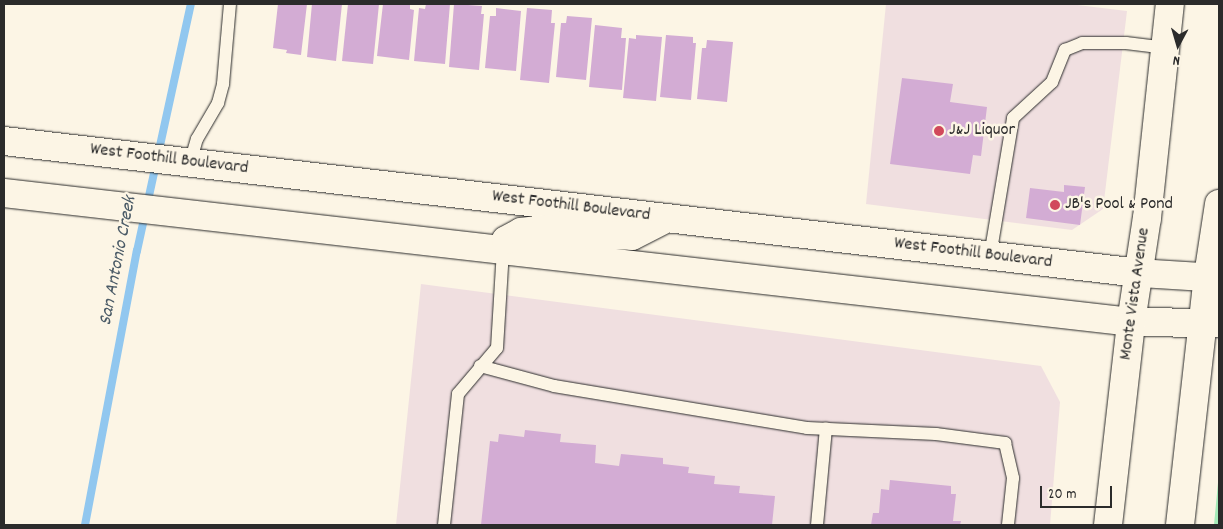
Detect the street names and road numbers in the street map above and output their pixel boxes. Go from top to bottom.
street label: West Foothill Boulevard [89,140,249,180]
street label: West Foothill Boulevard [491,187,651,227]
street label: Monte Vista Avenue [1116,226,1156,362]
street label: West Foothill Boulevard [893,234,1053,274]

